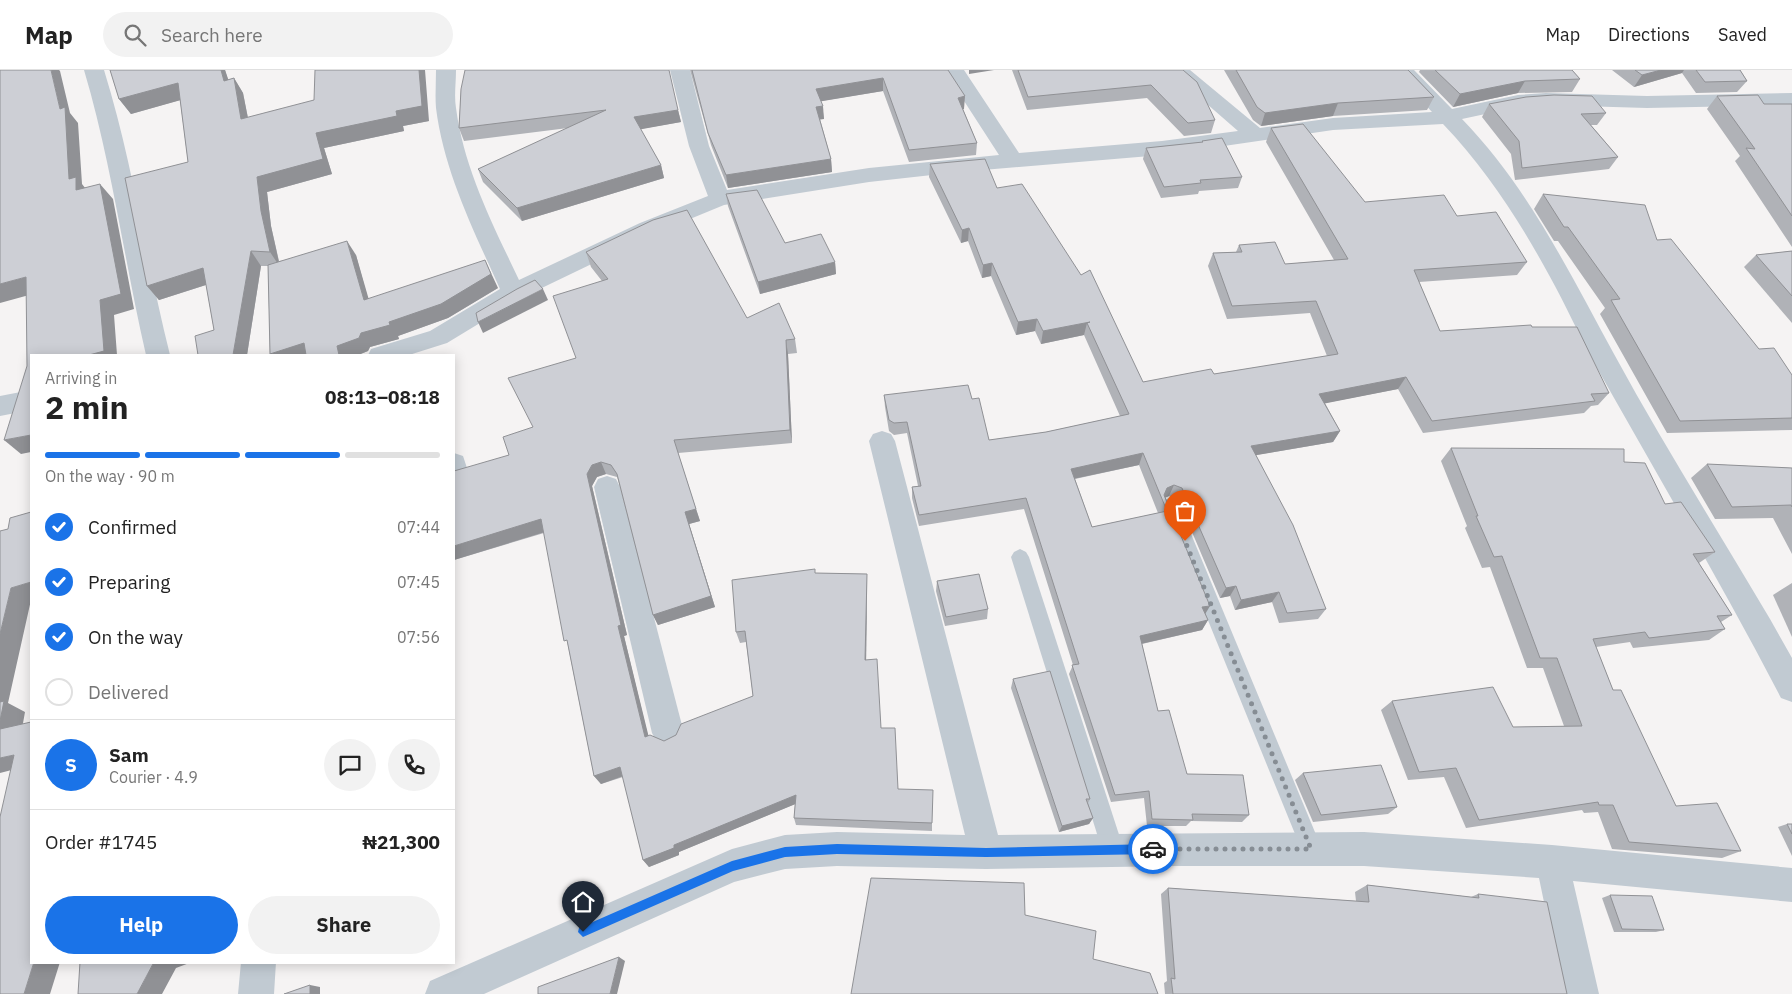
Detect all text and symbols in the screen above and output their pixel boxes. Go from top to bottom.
search box [103,12,453,57]
text: Map [25,19,73,51]
icon: search [121,21,149,49]
text: Search here [161,23,263,47]
text: Map [1545,23,1580,46]
text: Directions [1608,23,1690,46]
text: Saved [1718,23,1767,46]
text: Arriving in [45,368,117,388]
text: 08:13–08:18 [325,385,440,409]
text: 2 min [45,386,129,428]
text: On the way · 90 m [45,466,175,486]
pin [1164,490,1206,541]
icon: bag [1171,497,1199,525]
icon: check [45,513,73,541]
text: Confirmed [88,515,177,539]
text: 07:44 [397,517,440,537]
icon: check [45,568,73,596]
text: Preparing [88,570,170,594]
text: 07:45 [397,572,440,592]
icon: check [45,623,73,651]
text: On the way [88,625,183,649]
text: 07:56 [397,627,440,647]
text: Delivered [88,680,169,704]
button: chat [324,739,376,791]
button: phone [388,739,440,791]
text: Sam [109,743,149,767]
text: S [65,753,77,777]
text: Courier · 4.9 [109,767,198,787]
courier [1128,824,1178,874]
text: Order #1745 [45,830,157,854]
text: ₦21,300 [362,830,440,854]
icon: car [1139,835,1167,863]
pin [562,881,604,932]
icon: home [569,888,597,916]
button: Help [45,896,238,954]
button: Share [248,896,440,954]

